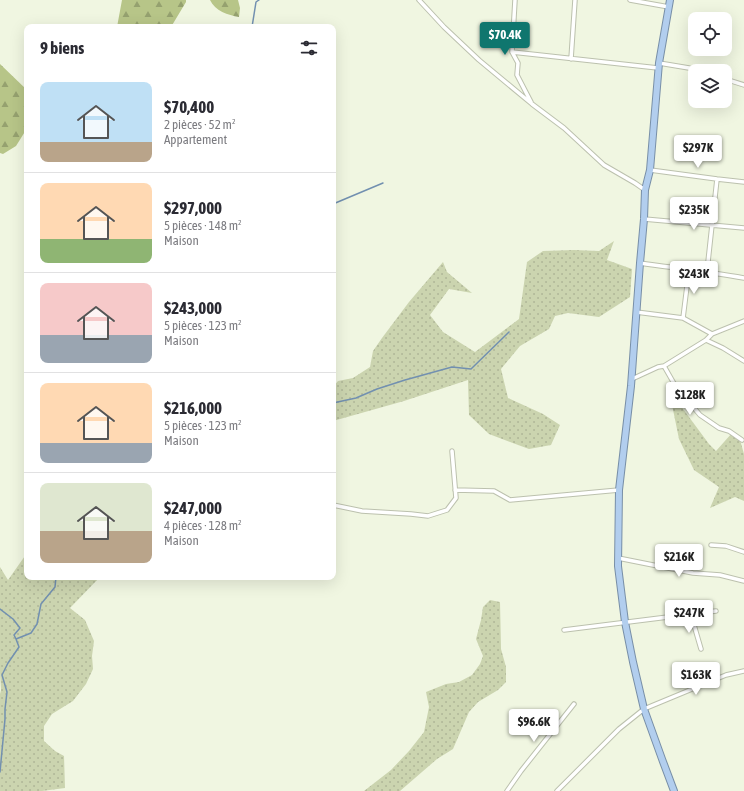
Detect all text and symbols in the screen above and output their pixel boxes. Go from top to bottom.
map controls [688,12,732,108]
button: locate [688,12,732,56]
pin: $70.4K [472,22,538,56]
text: $70.4K [489,27,521,42]
icon: filters [298,37,320,59]
text: 9 biens [40,38,84,58]
button: layers [688,64,732,108]
text: $70,400 [164,97,214,117]
icon: home [72,98,120,146]
text: 2 pièces · 52 m² [164,117,236,132]
text: Appartement [164,132,227,147]
pin: $297K [670,135,726,169]
text: $297K [683,140,713,155]
pin: $235K [666,197,722,231]
text: $297,000 [164,198,222,218]
icon: home [72,199,120,247]
text: $235K [679,202,709,217]
text: 5 pièces · 148 m² [164,218,242,233]
text: Maison [164,233,199,248]
pin: $243K [666,261,722,295]
text: $243K [679,266,709,281]
text: $243,000 [164,298,222,318]
icon: home [72,299,120,347]
text: 5 pièces · 123 m² [164,318,242,333]
text: Maison [164,333,199,348]
pin: $128K [662,382,718,416]
text: $128K [675,387,705,402]
text: $216,000 [164,398,222,418]
icon: home [72,399,120,447]
text: 5 pièces · 123 m² [164,418,242,433]
text: Maison [164,433,199,448]
text: $247,000 [164,498,222,518]
icon: home [72,499,120,547]
text: 4 pièces · 128 m² [164,518,242,533]
text: Maison [164,533,199,548]
pin: $216K [651,544,707,578]
text: $216K [664,549,694,564]
pin: $247K [661,600,717,634]
text: $247K [674,605,704,620]
pin: $163K [668,662,724,696]
text: $163K [681,667,711,682]
pin: $96.6K [501,709,567,743]
text: $96.6K [518,714,550,729]

